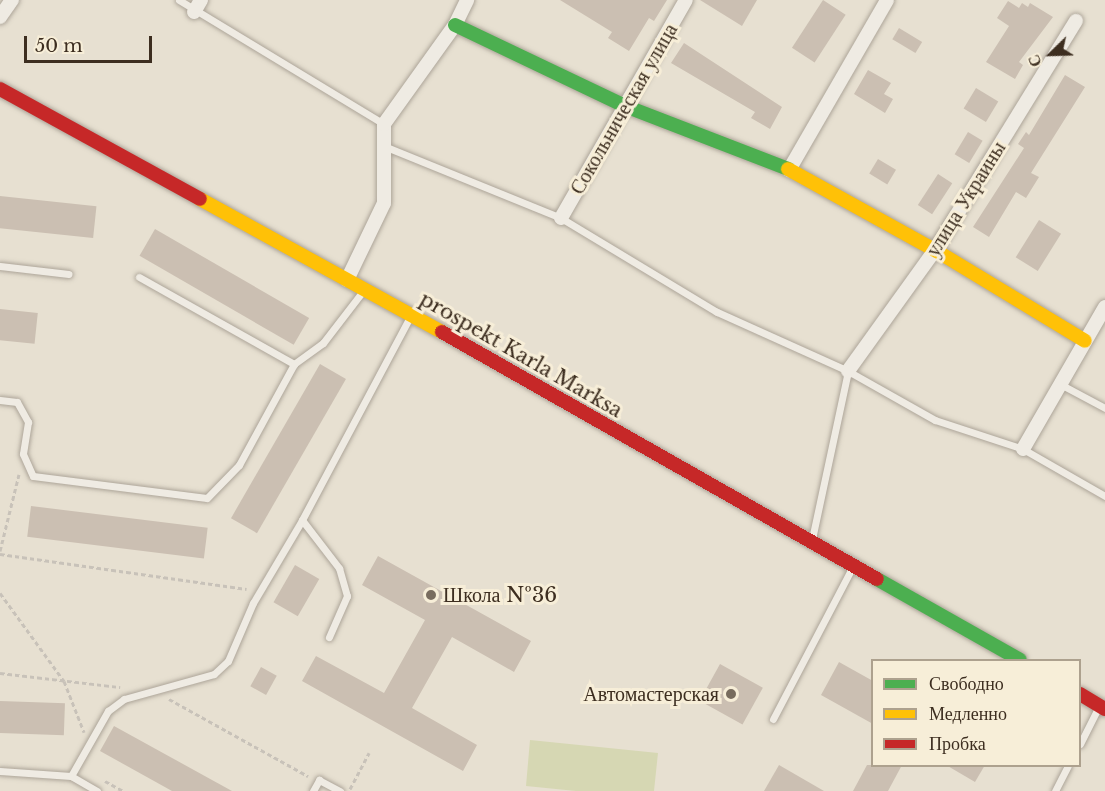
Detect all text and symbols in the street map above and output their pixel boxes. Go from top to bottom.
street label: Сокольническая улица [565,19,683,199]
scale bar [27,24,154,62]
north arrow [1021,24,1081,84]
text: 50 m [35,35,83,57]
text: С [1023,52,1046,70]
street label: улица Украины [921,137,1011,261]
street label: prospekt Karla Marksa [415,287,627,423]
place label: Школа №36 [443,583,557,607]
marker: Школа №36 [424,588,438,602]
legend [871,659,1081,767]
text: Свободно [929,673,1004,695]
place label: Автомастерская [583,682,719,706]
marker: Автомастерская [724,687,738,701]
text: Медленно [929,703,1007,725]
text: Пробка [929,733,986,755]

